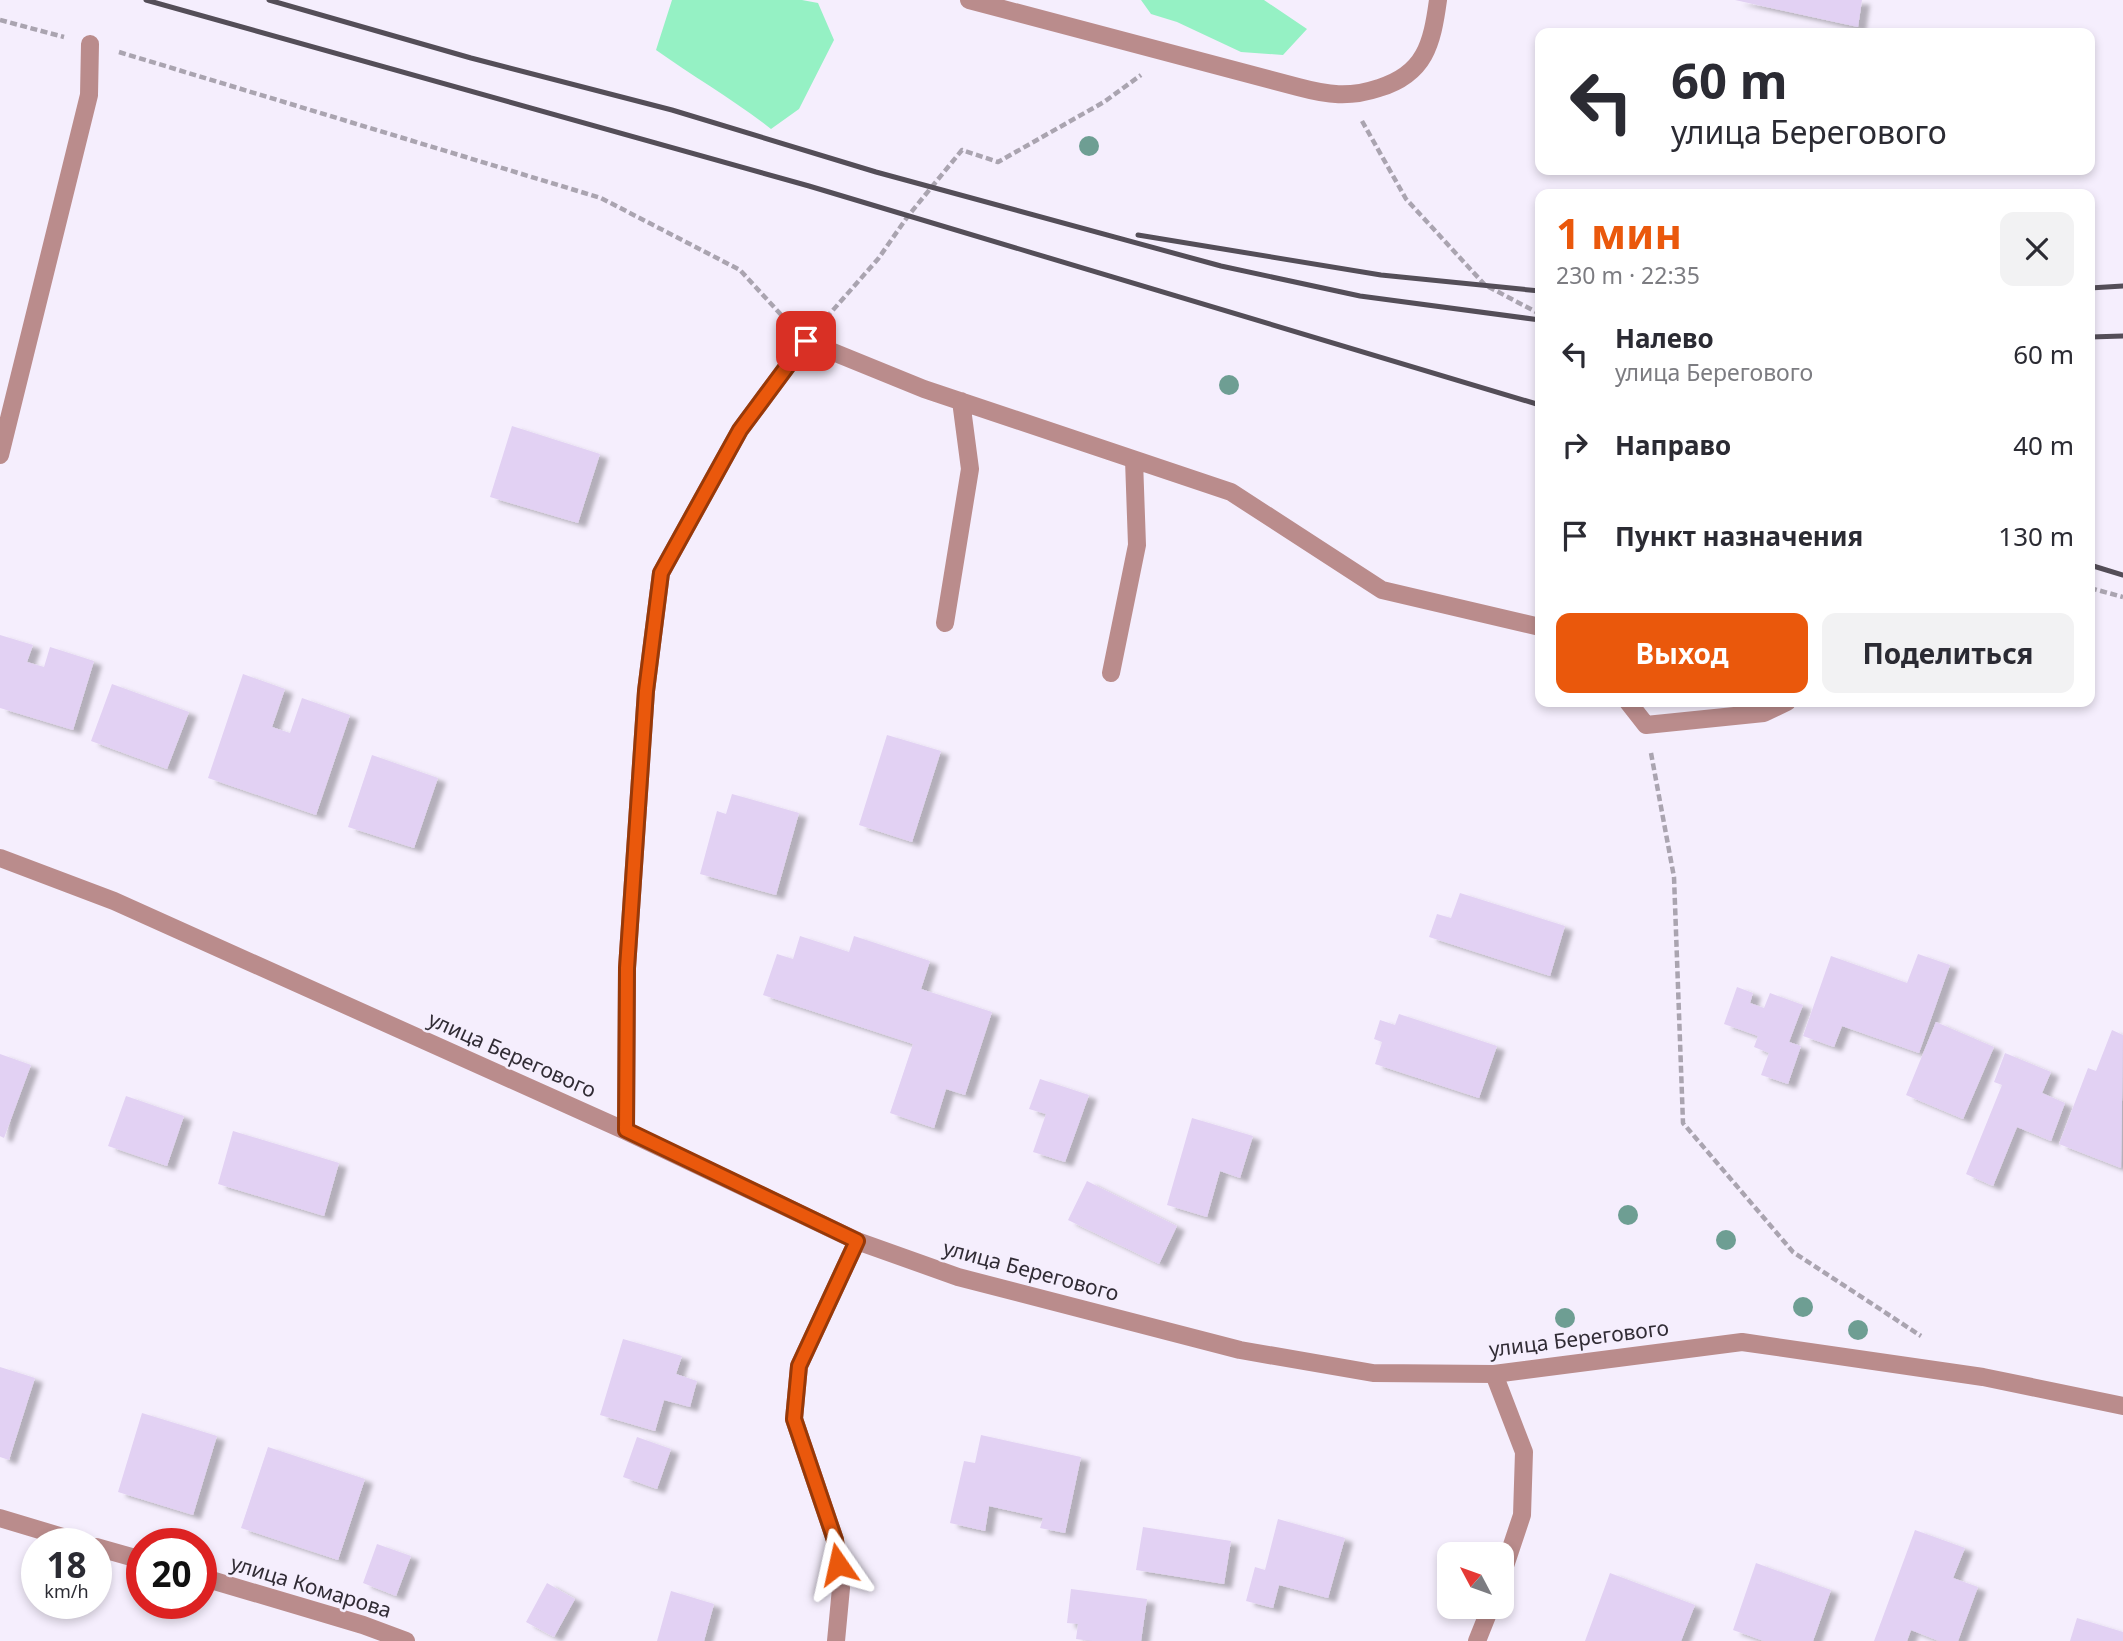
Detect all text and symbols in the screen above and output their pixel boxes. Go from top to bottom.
text: 60 m [1671,47,1788,113]
icon: left [1556,56,1647,147]
text: улица Берегового [1671,110,1947,153]
text: 1 мин [1556,204,1682,261]
button: close [2000,212,2074,286]
text: 230 m · 22:35 [1556,259,1700,291]
pin [776,311,836,371]
text: Налево [1615,320,1714,356]
icon: arrive [787,322,825,360]
icon: left [1556,335,1594,373]
text: 60 m [2013,336,2074,372]
text: улица Берегового [1615,356,1813,388]
icon: right [1556,426,1594,464]
text: Направо [1615,427,1731,463]
text: 40 m [2013,427,2074,463]
icon: arrive [1556,517,1594,555]
text: Пункт назначения [1615,518,1863,554]
text: 130 m [1998,518,2074,554]
button: Выход [1556,613,1808,693]
button: Поделиться [1822,613,2074,693]
street label: улица Берегового [424,1004,601,1104]
street label: улица Берегового [940,1233,1122,1307]
street label: улица Берегового [1487,1313,1670,1363]
position arrow [801,1527,875,1601]
speed limit sign: 20 [126,1528,217,1619]
text: 18 [46,1541,87,1588]
north arrow [1437,1542,1514,1619]
map controls [1437,1542,1514,1619]
street label: улица Комарова [227,1548,395,1624]
text: km/h [44,1579,89,1603]

